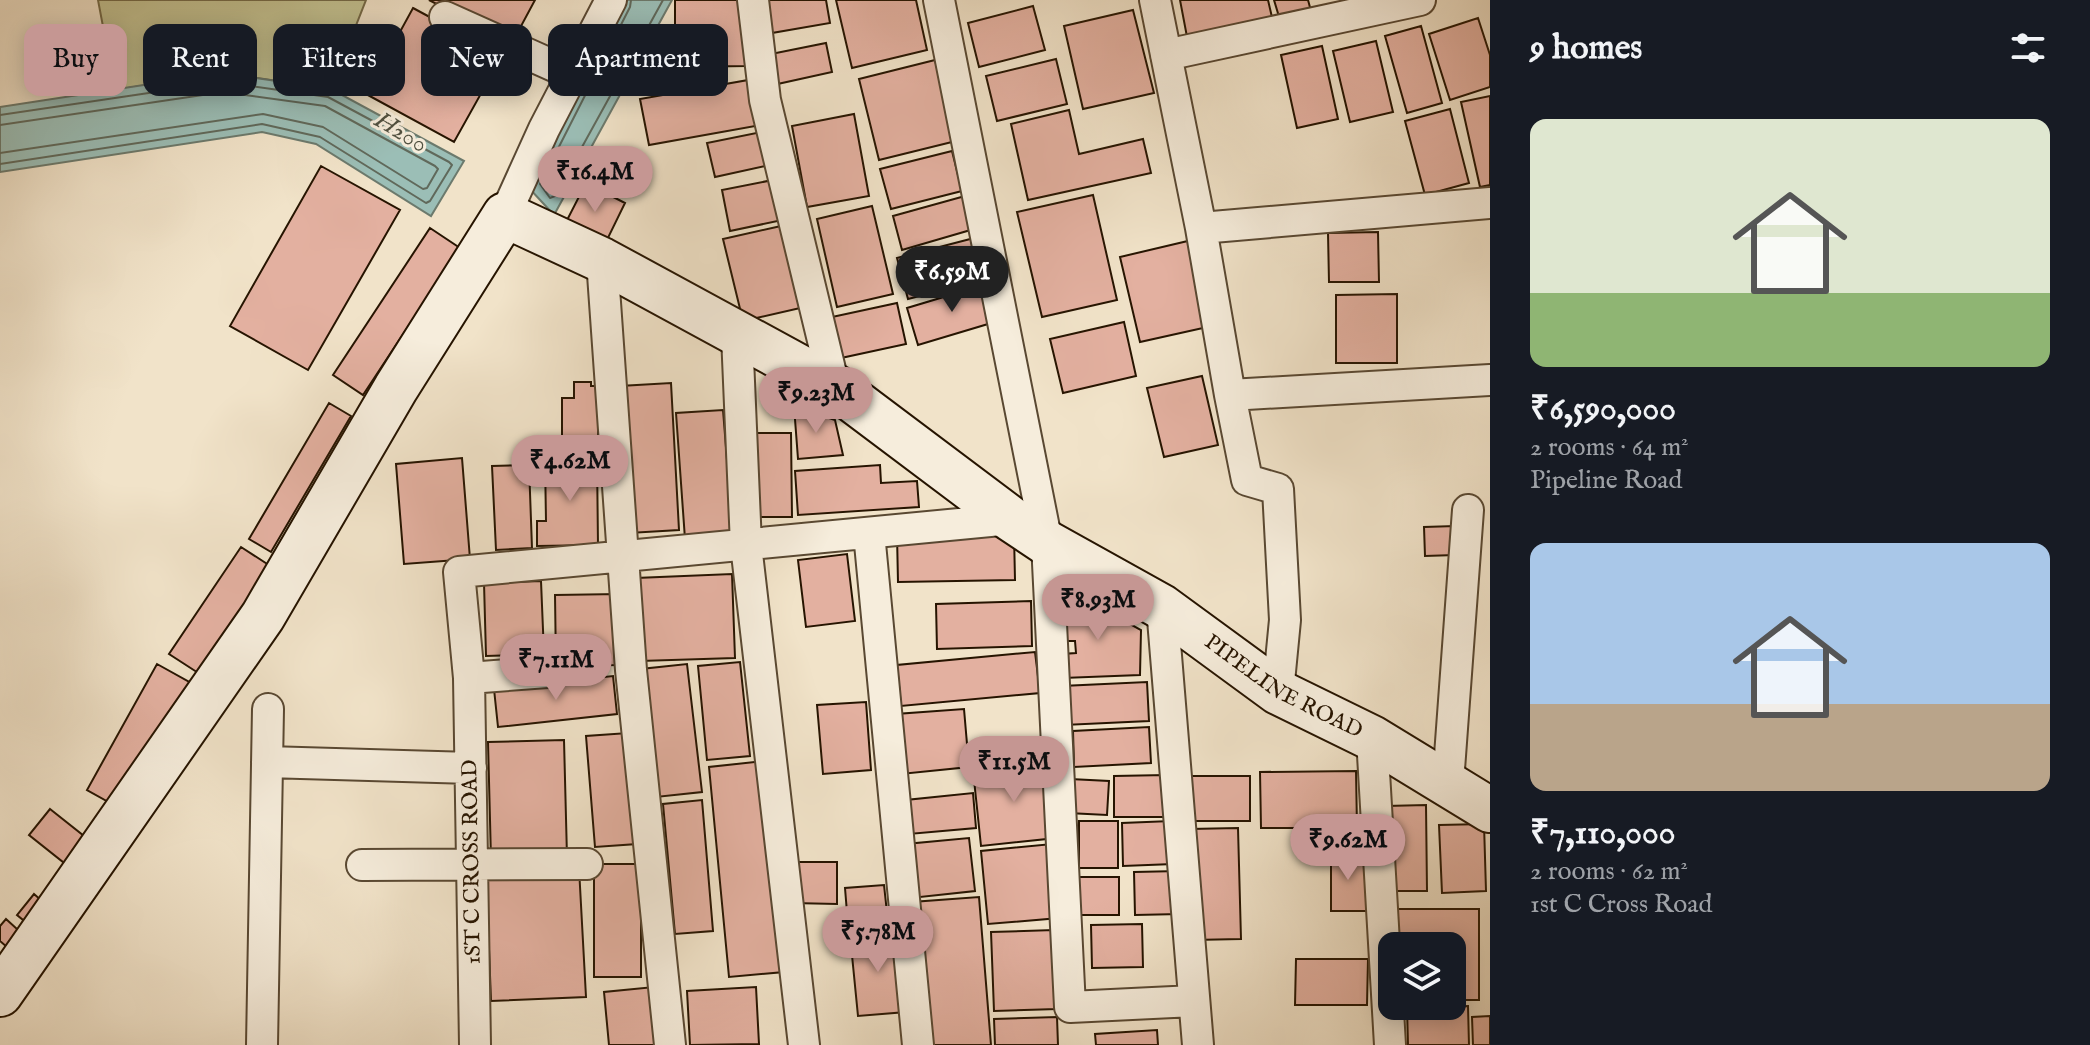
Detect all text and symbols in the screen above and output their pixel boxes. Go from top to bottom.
chip: Buy [24,24,127,96]
chip: Rent [143,24,257,96]
chip: Filters [273,24,405,96]
chip: New [421,24,532,96]
chip: Apartment [548,24,728,96]
icon: filters [2006,26,2050,70]
text: 9 homes [1530,27,1642,70]
water label: H200 [368,105,433,161]
pin: ₹16.4M [530,146,660,214]
text: ₹16.4M [556,155,634,188]
icon: home [1718,171,1862,315]
pin: ₹6.59M [887,246,1017,314]
text: ₹6.59M [914,255,990,288]
pin: ₹9.23M [751,367,881,435]
text: ₹9.23M [777,376,855,409]
text: ₹6,590,000 [1530,388,1676,431]
text: 2 rooms · 64 m² [1530,431,1689,464]
pin: ₹4.62M [505,435,635,503]
text: ₹4.62M [529,444,611,477]
text: Pipeline Road [1530,464,1682,497]
pin: ₹8.93M [1033,574,1163,642]
text: ₹8.93M [1060,583,1136,616]
icon: home [1718,595,1862,739]
street label: PIPELINE ROAD [1198,628,1367,745]
pin: ₹7.11M [491,634,621,702]
text: ₹7.11M [518,643,594,676]
pin: ₹11.5M [949,736,1079,804]
text: ₹11.5M [977,745,1051,778]
street label: 1ST C CROSS ROAD [456,759,488,965]
text: ₹7,110,000 [1530,812,1675,855]
pin: ₹9.62M [1283,814,1413,882]
text: ₹9.62M [1308,823,1388,856]
text: 2 rooms · 62 m² [1530,855,1688,888]
text: 1st C Cross Road [1530,888,1712,921]
pin: ₹5.78M [813,906,943,974]
text: ₹5.78M [840,915,916,948]
map controls [1378,932,1466,1020]
button: layers [1378,932,1466,1020]

